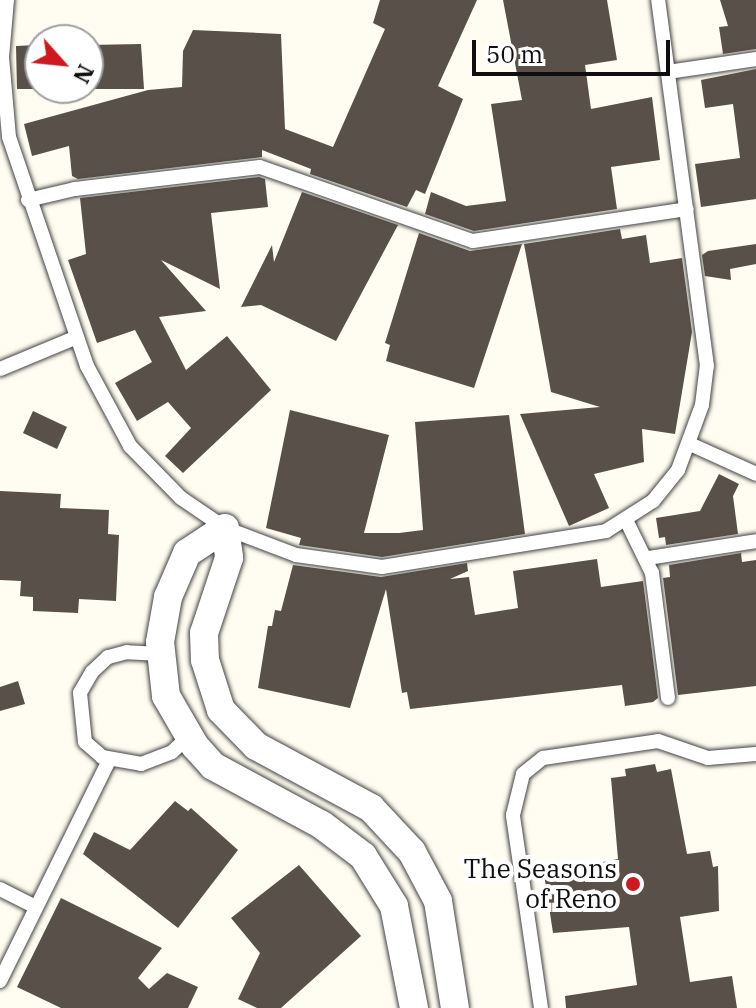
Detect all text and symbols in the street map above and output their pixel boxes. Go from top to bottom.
north arrow [24,24,104,104]
scale bar [476,24,674,74]
text: 50 m [486,38,543,70]
text: N [67,60,101,89]
place label: The Seasons of Reno [464,853,617,914]
marker: The Seasons of Reno [624,875,642,893]

